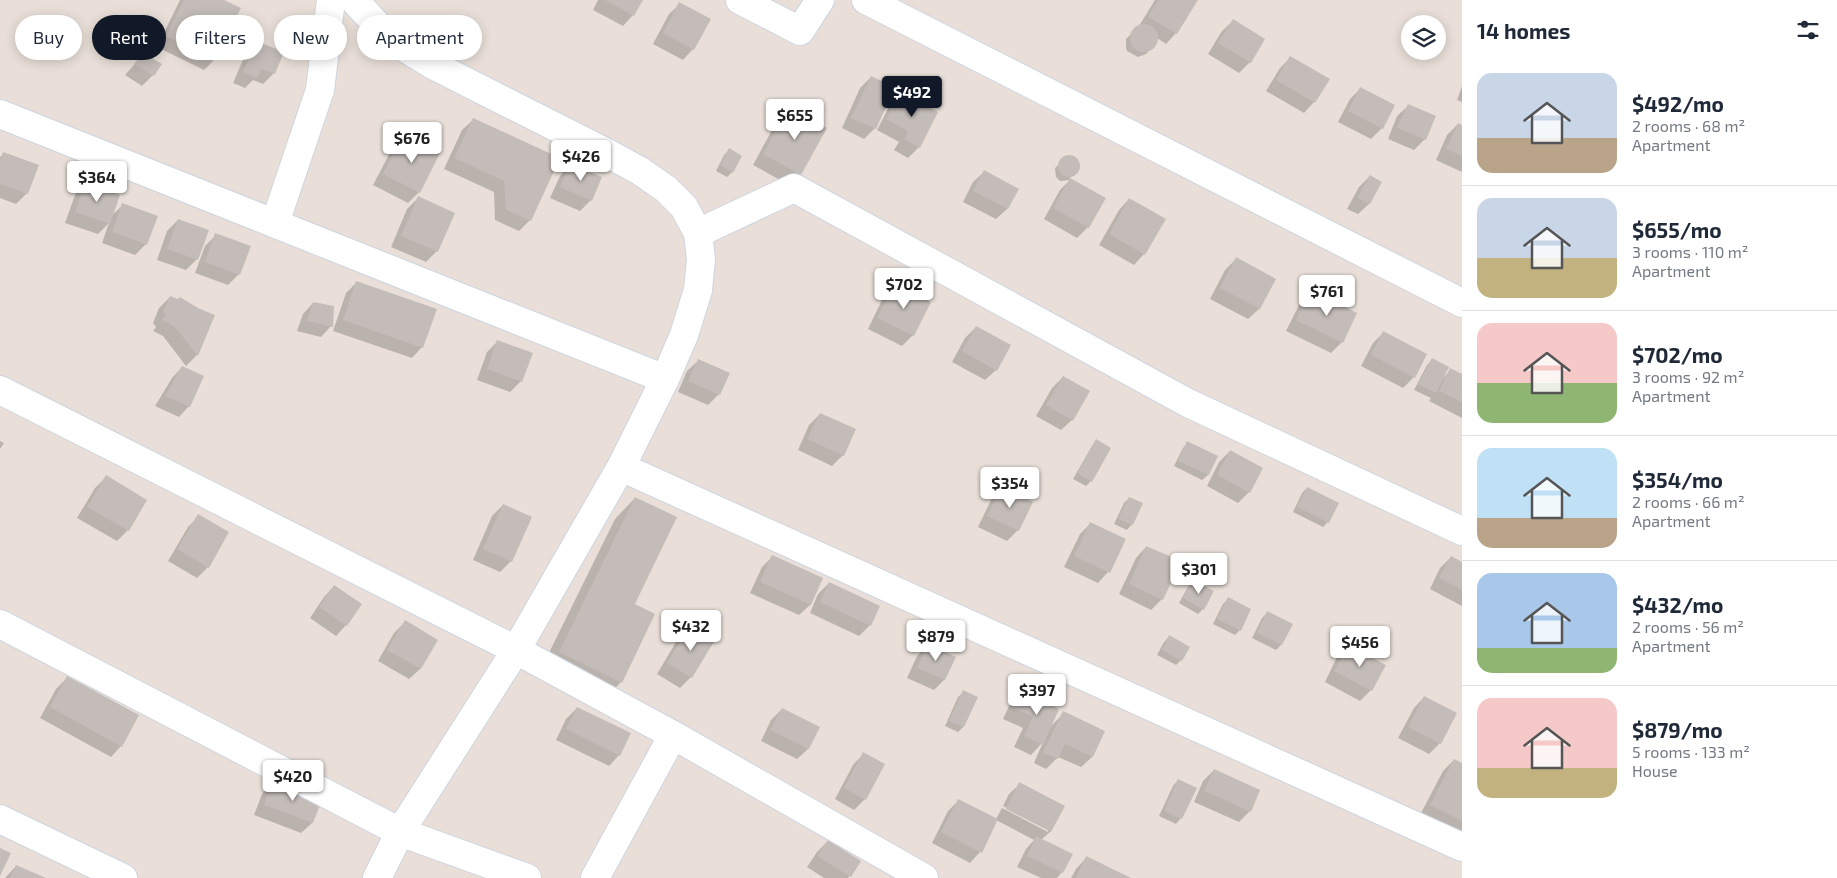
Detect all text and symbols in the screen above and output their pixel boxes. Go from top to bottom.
chip: Buy [15,15,82,60]
chip: Rent [92,15,166,60]
chip: Filters [176,15,264,60]
chip: New [274,15,347,60]
chip: Apartment [357,15,482,60]
map controls [1401,15,1446,60]
button: layers [1401,15,1446,60]
icon: filters [1794,16,1822,44]
text: 14 homes [1477,18,1571,43]
pin: $492 [882,76,942,118]
text: $492 [893,82,931,101]
text: $492/mo [1632,91,1724,116]
icon: home [1517,93,1577,153]
pin: $655 [765,98,825,141]
text: $655 [777,105,813,124]
text: 2 rooms · 68 m² [1632,116,1745,135]
pin: $676 [382,121,442,164]
text: $676 [394,128,430,147]
text: Apartment [1632,135,1711,154]
pin: $426 [551,140,611,182]
text: $426 [562,146,600,165]
pin: $364 [67,160,127,203]
text: $364 [78,167,116,186]
text: $655/mo [1632,217,1722,242]
icon: home [1517,218,1577,278]
text: 3 rooms · 110 m² [1632,242,1749,261]
text: Apartment [1632,261,1711,280]
pin: $702 [874,268,934,310]
text: $702 [885,274,923,293]
pin: $761 [1297,274,1357,317]
text: $761 [1310,281,1344,300]
text: $702/mo [1632,342,1723,367]
icon: home [1517,343,1577,403]
text: 3 rooms · 92 m² [1632,367,1744,386]
text: Apartment [1632,386,1711,405]
pin: $354 [980,466,1040,509]
text: $354/mo [1632,467,1723,492]
icon: home [1517,468,1577,528]
text: $354 [991,473,1029,492]
text: 2 rooms · 66 m² [1632,492,1745,511]
text: Apartment [1632,511,1711,530]
pin: $301 [1169,552,1229,595]
text: $301 [1181,559,1217,578]
text: $432/mo [1632,592,1724,617]
icon: home [1517,593,1577,653]
pin: $432 [661,610,721,652]
text: $432 [672,616,710,635]
text: 2 rooms · 56 m² [1632,617,1744,636]
pin: $879 [906,620,966,662]
text: $879 [917,626,955,645]
pin: $456 [1330,626,1390,668]
text: $456 [1341,632,1379,651]
text: Apartment [1632,636,1711,655]
pin: $397 [1007,674,1067,716]
text: $397 [1019,680,1055,699]
text: $879/mo [1632,717,1723,742]
icon: home [1517,718,1577,778]
text: 5 rooms · 133 m² [1632,742,1750,761]
pin: $420 [263,760,323,802]
text: House [1632,761,1678,780]
text: $420 [274,766,312,785]

